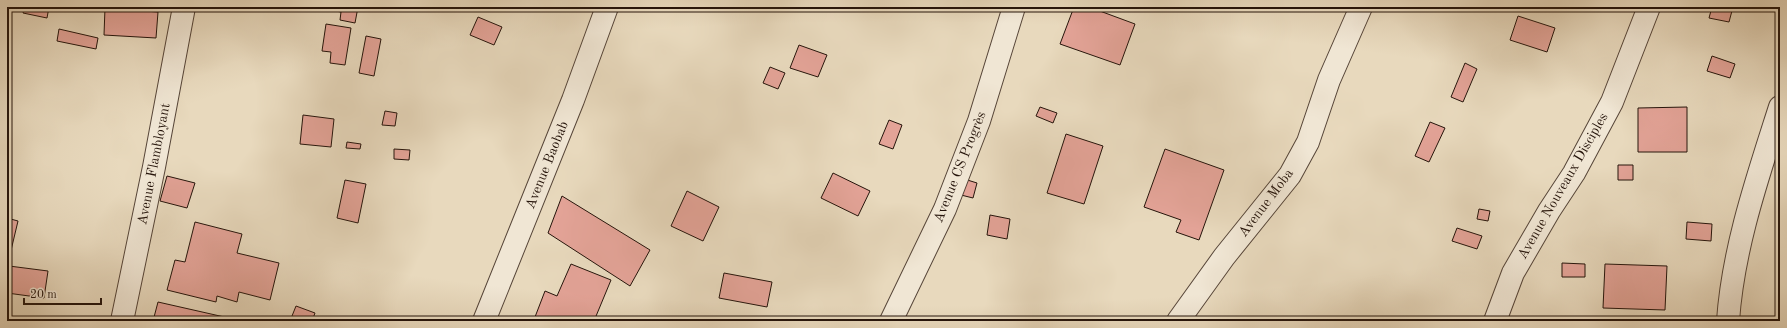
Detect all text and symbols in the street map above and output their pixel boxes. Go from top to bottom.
street label: Avenue Flambloyant [135,102,173,226]
street label: Avenue CS Progrès [931,109,989,225]
street label: Avenue Nouveaux Disciples [1515,110,1611,262]
street label: Avenue Baobab [523,119,571,211]
street label: Avenue Moba [1236,166,1296,240]
scale bar [24,280,101,306]
text: 20 m [30,289,57,301]

